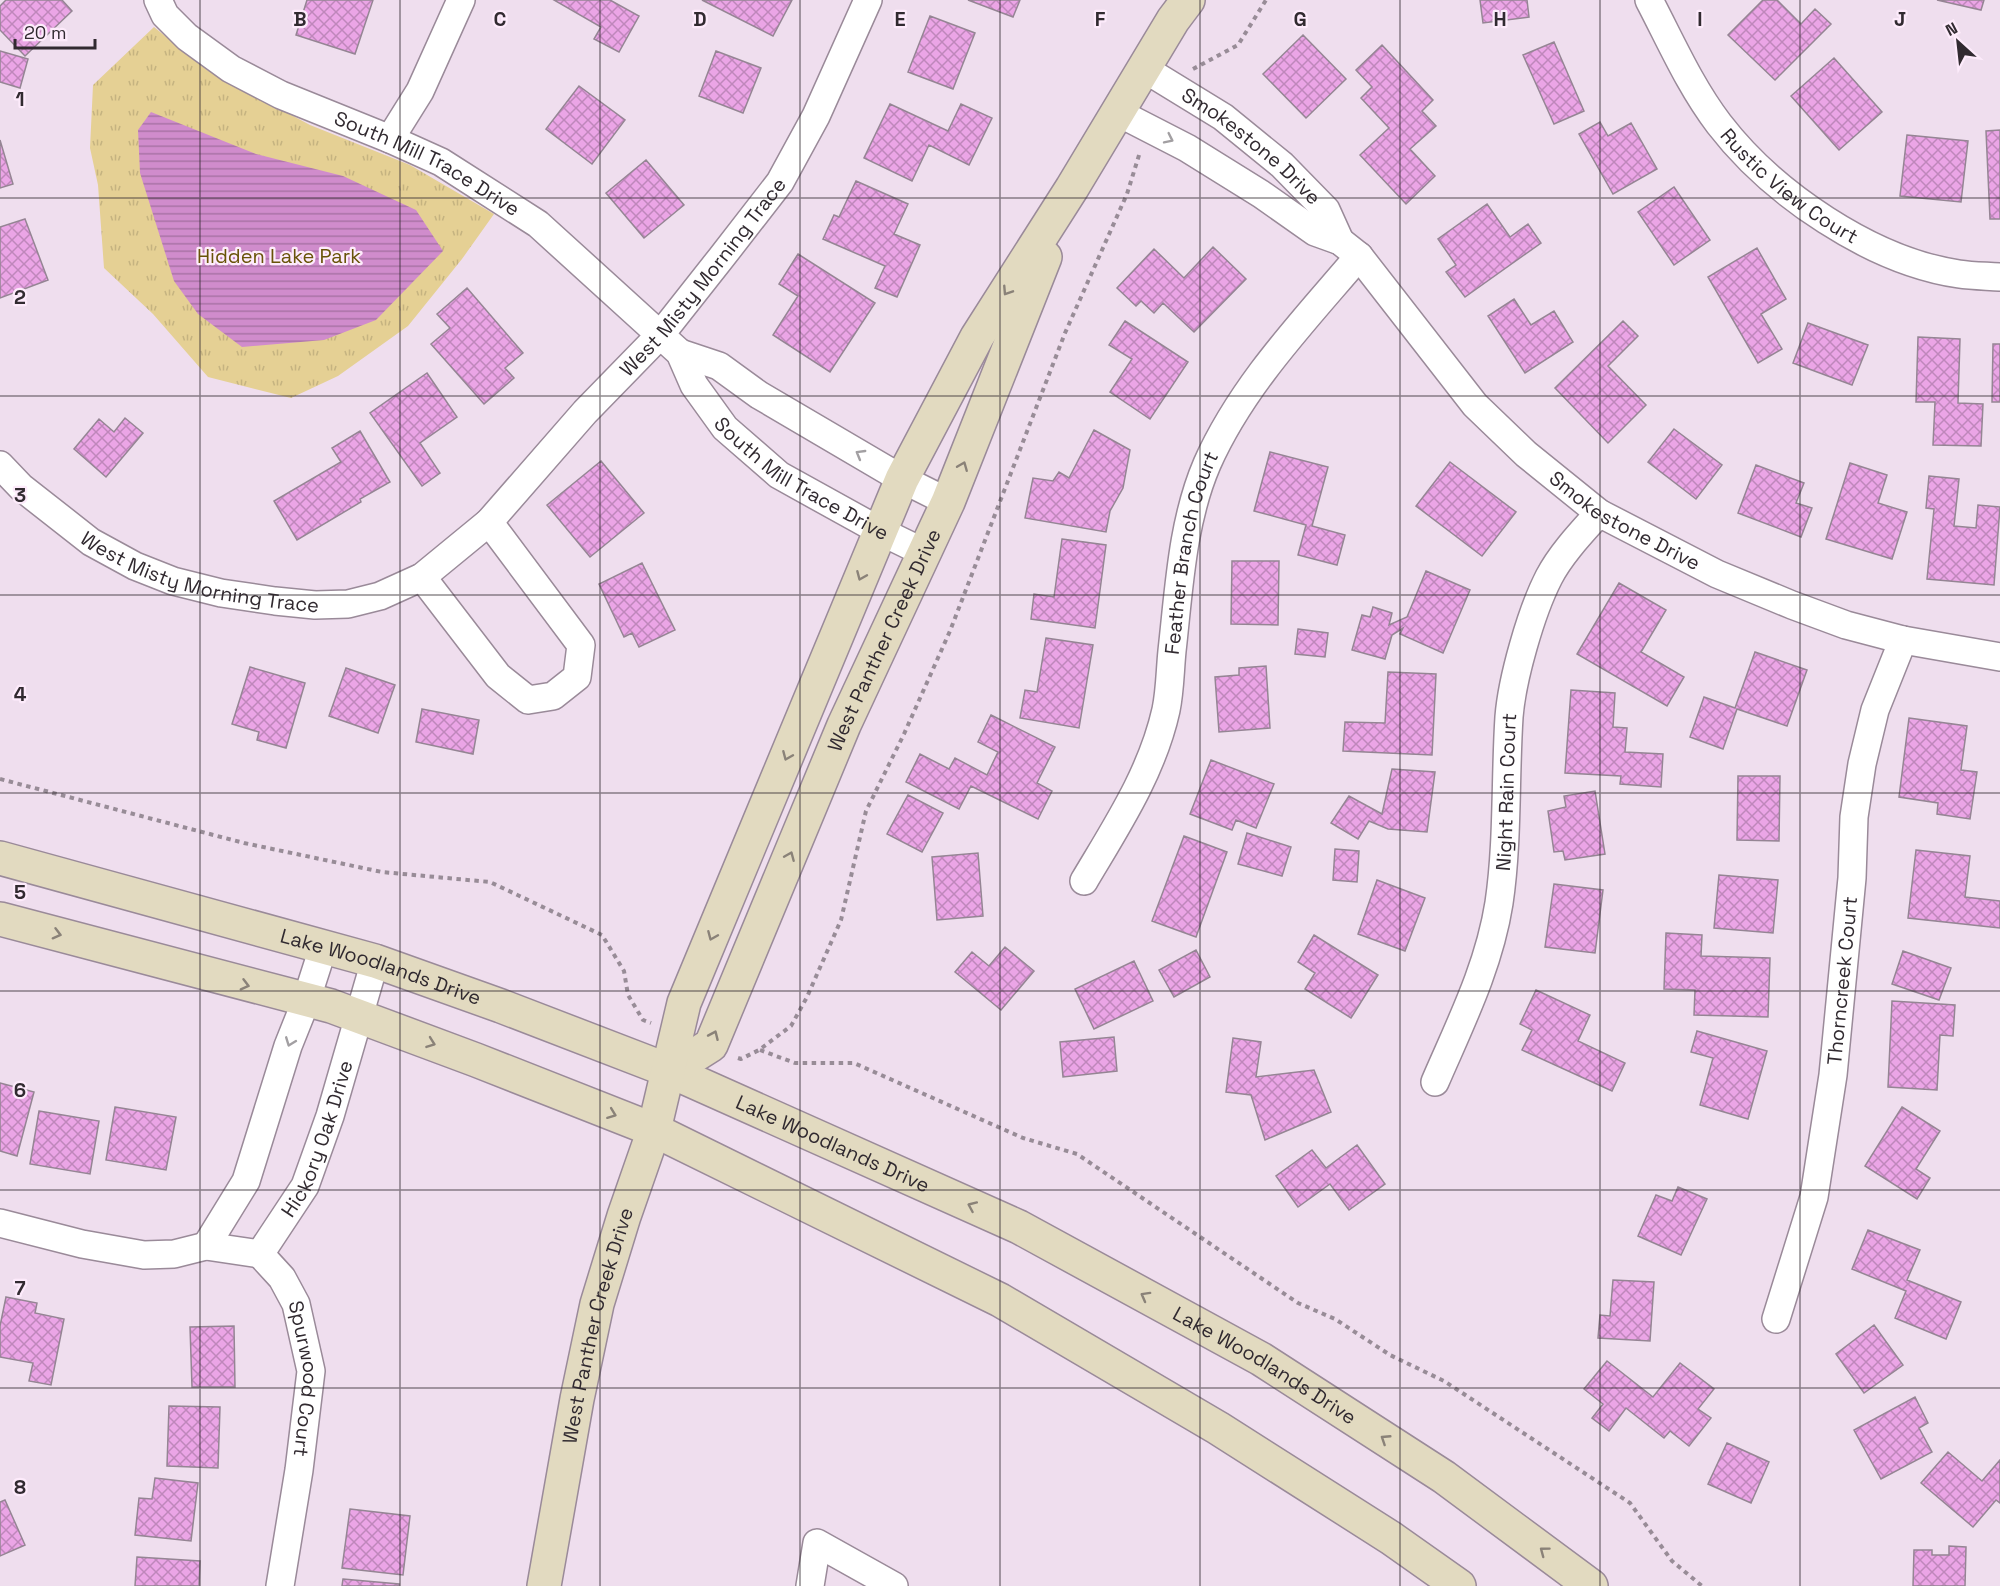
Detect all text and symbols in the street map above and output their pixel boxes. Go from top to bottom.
text: B [293,6,307,32]
text: C [494,6,507,32]
text: D [693,6,707,32]
text: E [894,6,906,32]
text: F [1095,6,1106,32]
text: G [1293,6,1307,32]
text: H [1493,6,1507,32]
text: I [1697,6,1703,32]
text: J [1894,6,1906,32]
scale bar [15,12,94,50]
north arrow [1928,12,1988,72]
text: N [1942,17,1961,41]
text: 20 m [24,21,67,44]
street label: Smokestone Drive [1177,82,1327,210]
text: 1 [15,86,25,112]
street label: South Mill Trace Drive [331,105,525,222]
street label: Rustic View Court [1715,123,1863,249]
one-way arrow [1162,131,1173,143]
street label: West Misty Morning Trace [614,172,792,382]
park label: Hidden Lake Park [197,243,361,269]
text: 2 [14,284,26,310]
one-way arrow [1002,285,1014,295]
street label: South Mill Trace Drive [708,412,893,546]
street label: Feather Branch Court [1159,447,1224,656]
one-way arrow [856,450,866,462]
one-way arrow [955,462,968,472]
street label: Smokestone Drive [1544,465,1705,576]
text: 3 [14,482,26,508]
street label: West Panther Creek Drive [821,524,947,755]
street label: West Misty Morning Trace [75,525,320,618]
one-way arrow [856,570,868,581]
text: 4 [14,681,27,707]
street label: Night Rain Court [1490,712,1522,872]
one-way arrow [782,750,794,761]
one-way arrow [783,851,795,862]
text: 5 [14,879,26,905]
street label: Thorncreek Court [1821,895,1863,1066]
street label: Lake Woodlands Drive [277,923,485,1011]
one-way arrow [51,927,61,940]
one-way arrow [707,930,719,941]
one-way arrow [240,977,250,990]
one-way arrow [707,1031,719,1042]
one-way arrow [285,1036,297,1047]
one-way arrow [424,1036,435,1048]
street label: Hickory Oak Drive [275,1057,358,1222]
text: 6 [14,1077,26,1103]
street label: Lake Woodlands Drive [732,1089,934,1198]
one-way arrow [607,1106,617,1119]
one-way arrow [968,1202,979,1214]
street label: West Panther Creek Drive [556,1204,639,1446]
text: 7 [14,1275,26,1301]
one-way arrow [1141,1292,1152,1303]
street label: Spurwood Court [283,1298,324,1458]
street label: Lake Woodlands Drive [1168,1300,1361,1430]
one-way arrow [1381,1434,1391,1446]
text: 8 [14,1474,26,1500]
one-way arrow [1540,1547,1551,1558]

